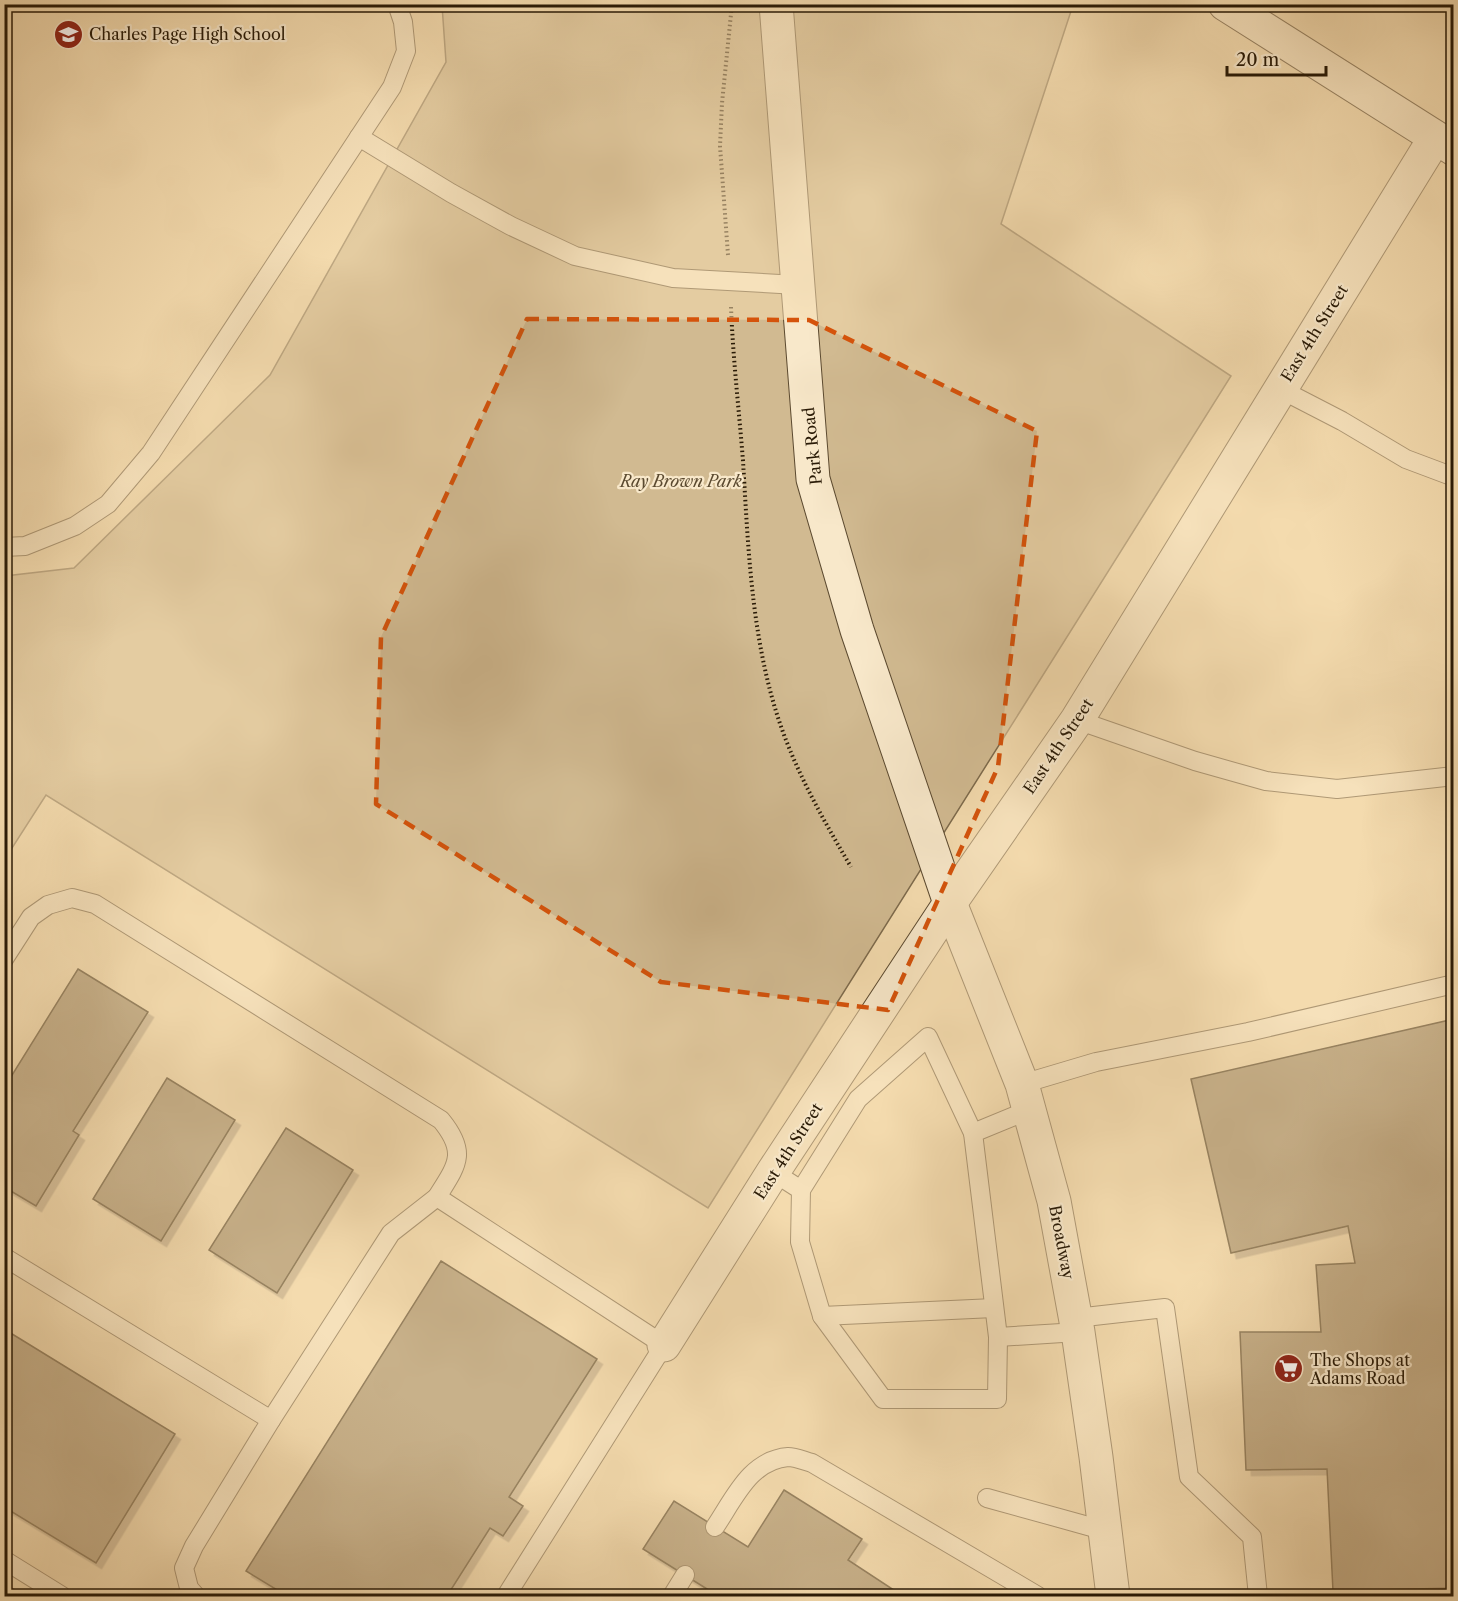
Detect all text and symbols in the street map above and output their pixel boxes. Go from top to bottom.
school or university icon: Charles Page High School [52,18,84,50]
place label: Charles Page High School [89,24,286,44]
scale bar [1227,39,1326,77]
text: 20 m [1236,49,1280,71]
street label: East 4th Street [1276,280,1352,385]
street label: Park Road [798,406,826,486]
park label: Ray Brown Park [618,471,742,491]
street label: East 4th Street [1019,694,1097,798]
street label: East 4th Street [749,1099,827,1203]
street label: Broadway [1045,1203,1079,1282]
place label: The Shops at Adams Road [1309,1350,1410,1388]
supermarket icon: The Shops at Adams Road [1273,1353,1305,1385]

